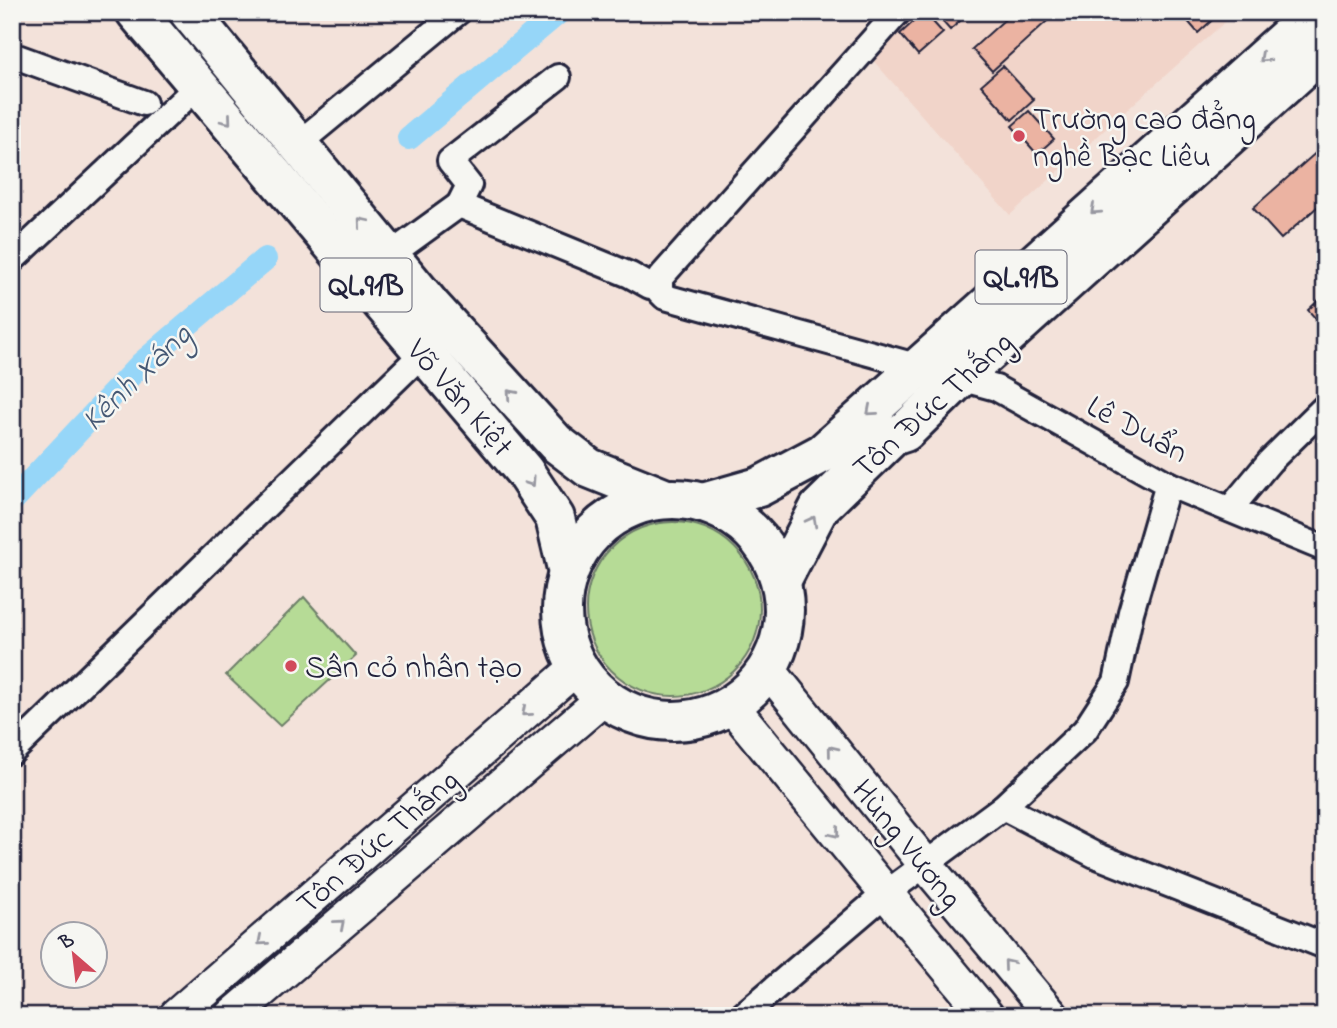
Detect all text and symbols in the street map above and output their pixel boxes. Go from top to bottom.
one-way arrow [1260,50,1273,62]
place label: Trường cao đẳng nghề Bạc Liêu [1033,98,1256,182]
one-way arrow [219,113,232,125]
marker: Trường cao đẳng nghề Bạc Liêu [1011,128,1027,144]
one-way arrow [1091,202,1104,214]
one-way arrow [358,217,371,229]
road number: QL.91B [976,250,1066,304]
road number: QL.91B [320,258,412,312]
water label: Kênh Xáng [72,313,206,445]
street label: Tôn Đức Thắng [843,321,1025,492]
street label: Võ Văn Kiệt [393,329,523,469]
street label: Lê Duẩn [1077,385,1195,477]
one-way arrow [507,389,520,402]
one-way arrow [866,403,879,415]
one-way arrow [523,474,536,487]
one-way arrow [804,516,818,528]
place label: Sân cỏ nhân tạo [305,646,522,693]
marker: Sân cỏ nhân tạo [283,658,299,674]
one-way arrow [521,704,534,716]
one-way arrow [828,745,841,757]
street label: Tôn Đức Thắng [288,760,471,928]
street label: Hùng Vương [838,770,972,920]
one-way arrow [827,825,839,838]
north arrow [38,920,108,990]
one-way arrow [332,920,345,932]
text: B [54,927,79,958]
one-way arrow [257,933,270,945]
one-way arrow [1004,959,1016,972]

